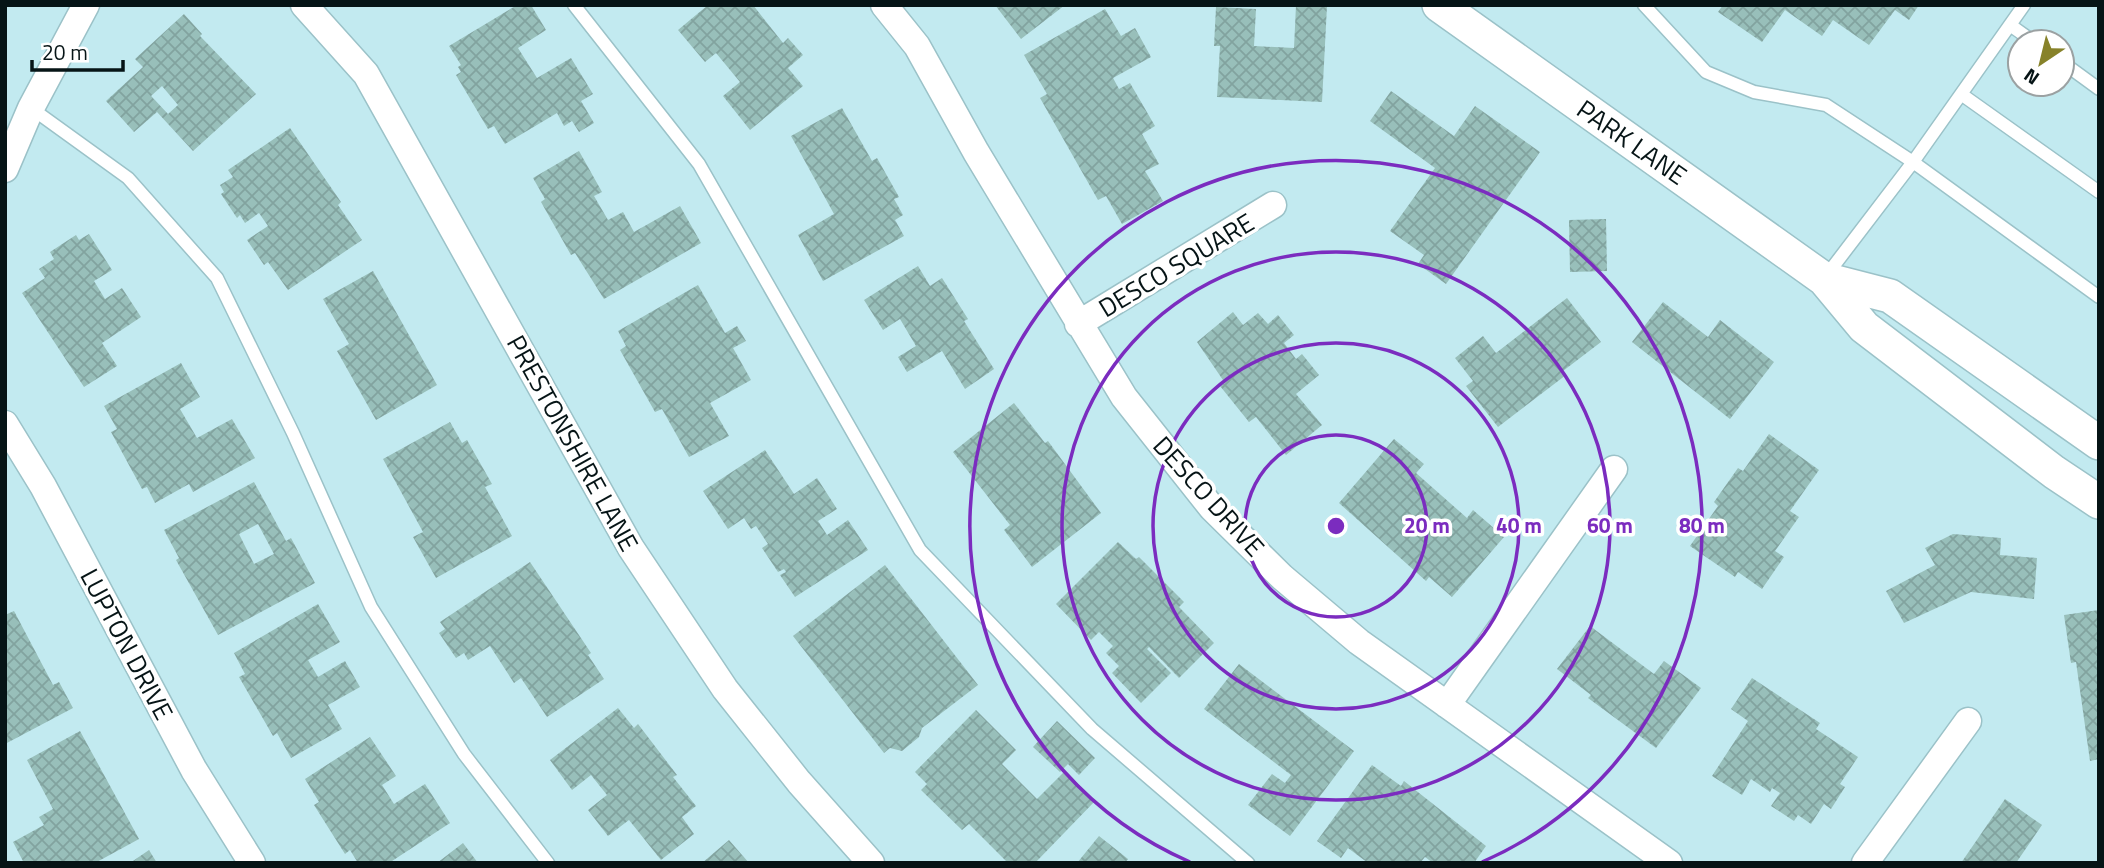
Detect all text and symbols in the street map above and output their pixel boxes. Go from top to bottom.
scale bar [32,28,122,72]
north arrow [2006,28,2076,98]
text: 20 m [42,36,88,68]
text: N [2017,62,2045,93]
street label: PARK LANE [1569,90,1695,194]
street label: DESCO SQUARE [1091,203,1261,327]
street label: PRESTONSHIRE LANE [497,328,649,558]
street label: DESCO DRIVE [1144,427,1274,565]
text: 20 m [1404,509,1450,541]
text: 40 m [1496,509,1542,541]
text: 60 m [1587,509,1633,541]
text: 80 m [1679,509,1725,541]
centre of rings [1324,514,1348,538]
street label: LUPTON DRIVE [71,561,183,727]

